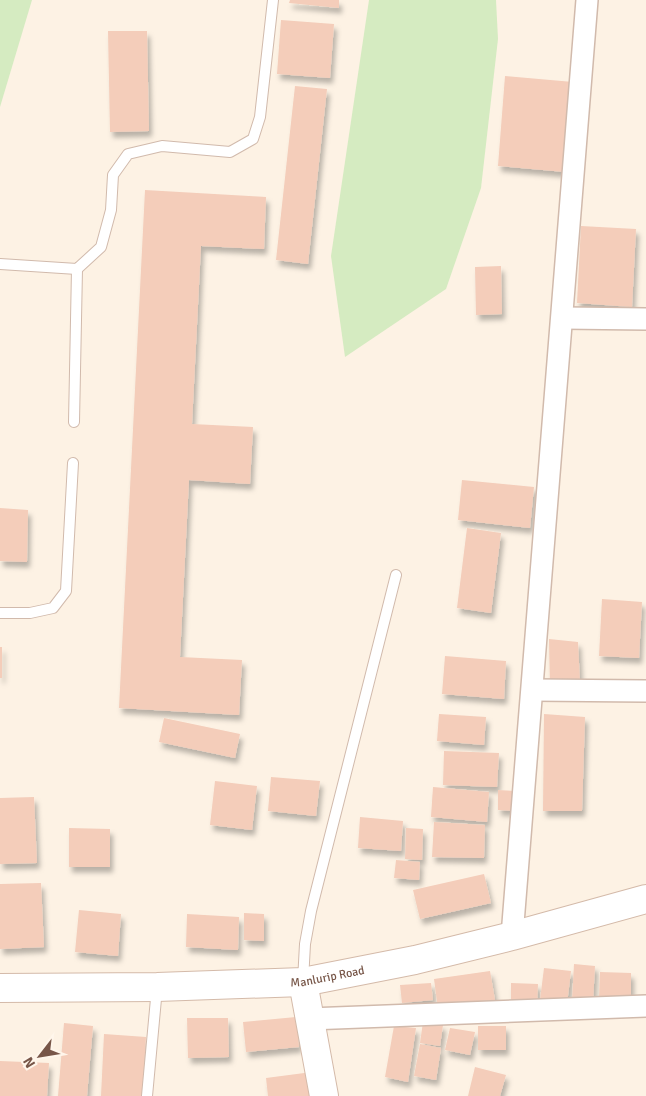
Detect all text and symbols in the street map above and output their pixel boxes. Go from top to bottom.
street label: Manlurip Road [290,963,366,990]
north arrow [15,1031,65,1081]
text: N [19,1054,39,1071]

